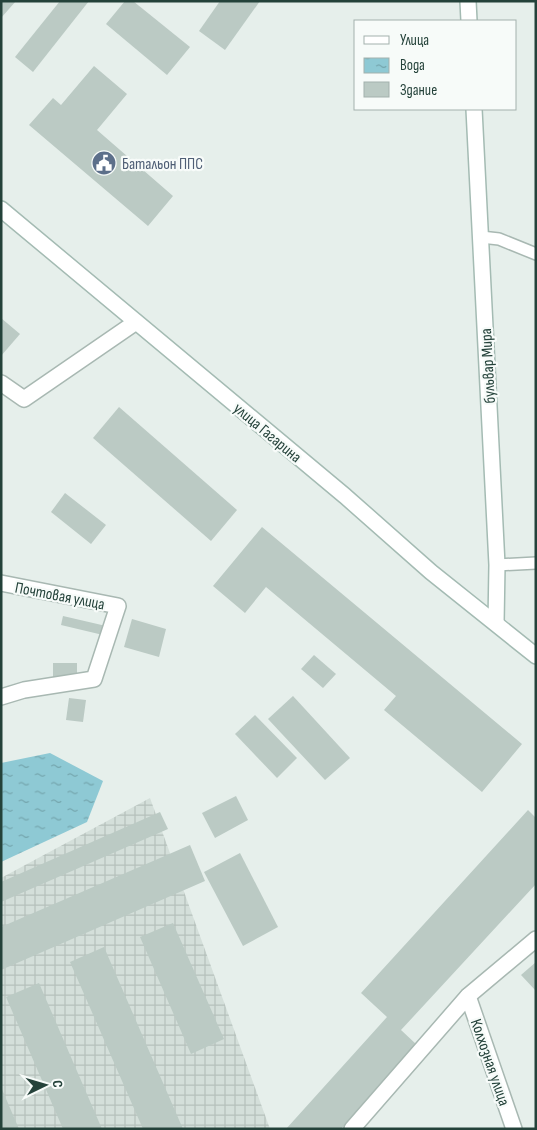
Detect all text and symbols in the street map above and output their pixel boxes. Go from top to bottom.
legend [354,20,517,110]
text: Улица [400,31,429,50]
text: Вода [400,56,425,75]
text: Здание [400,81,437,100]
public building icon: Батальон ППС [91,150,117,176]
place label: Батальон ППС [122,155,203,174]
street label: бульвар Мира [477,328,500,404]
street label: улица Гагарина [229,399,305,467]
street label: Почтовая улица [13,578,106,614]
street label: Колхозная улица [466,1017,513,1108]
north arrow [20,1060,70,1110]
text: С [49,1080,66,1088]

